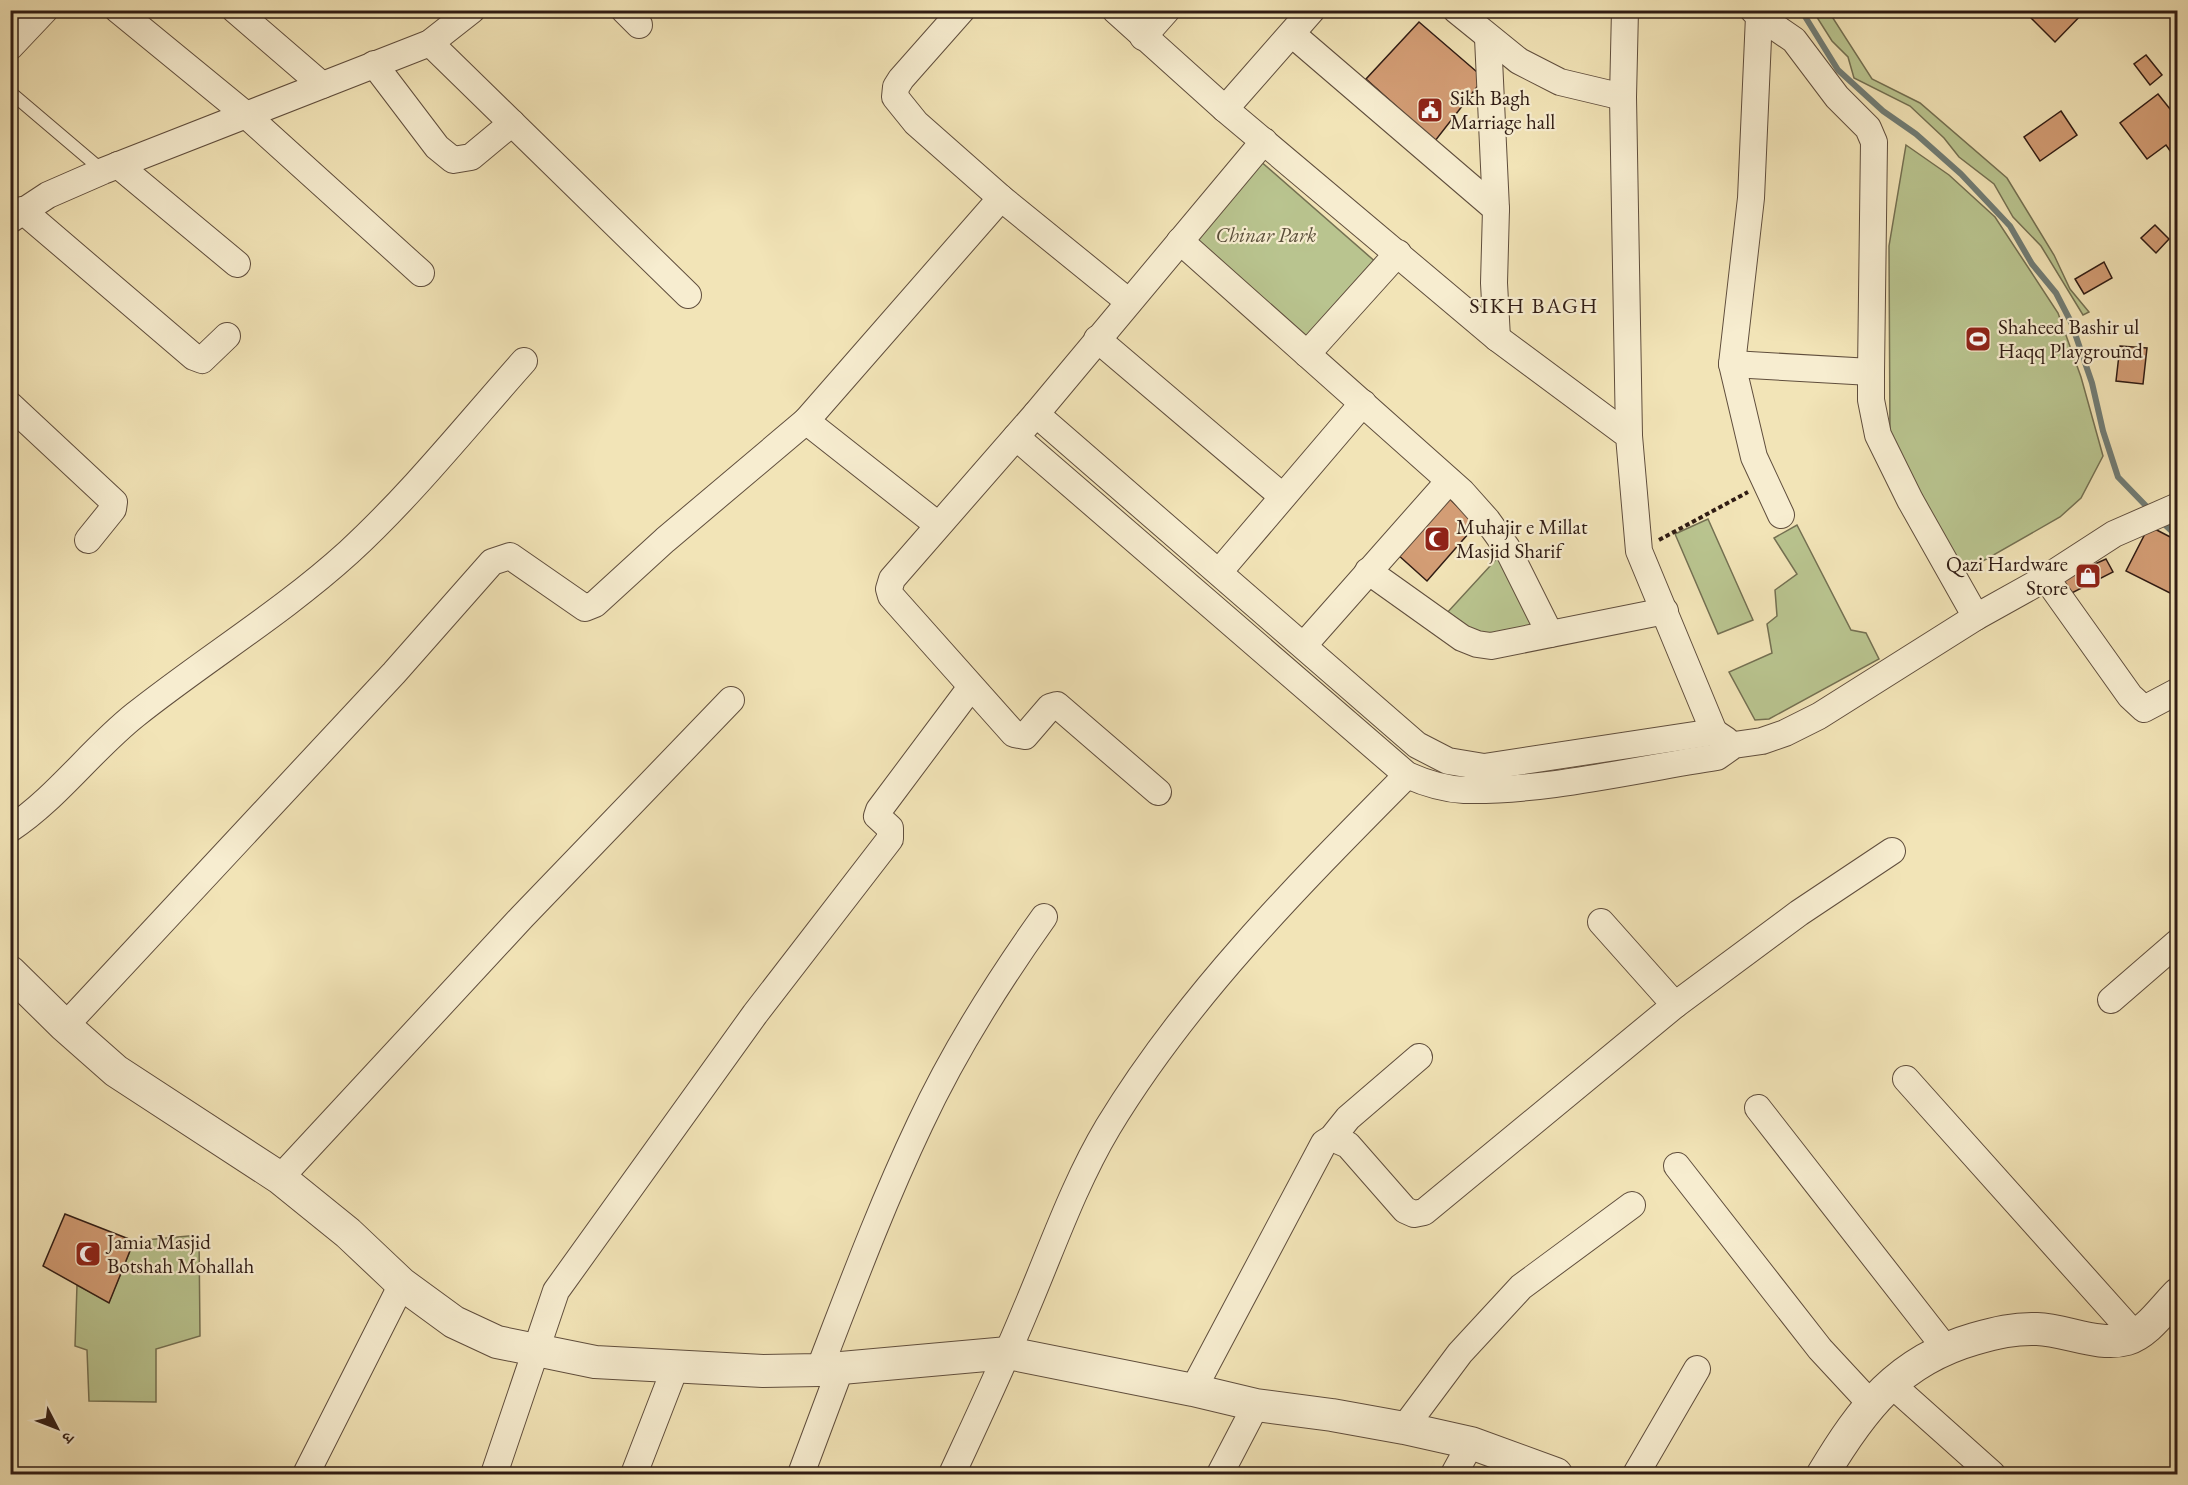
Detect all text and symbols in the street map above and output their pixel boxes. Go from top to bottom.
place label: Sikh Bagh Marriage hall [1450,84,1555,135]
public building icon: Sikh Bagh Marriage hall [1415,95,1445,125]
park label: Chinar Park [1216,221,1317,248]
district label: SIKH BAGH [1469,291,1599,320]
place label: Shaheed Bashir ul Haqq Playground [1998,313,2143,364]
sports icon: Shaheed Bashir ul Haqq Playground [1963,324,1993,354]
place label: Muhajir e Millat Masjid Sharif [1456,513,1588,564]
mosque icon: Muhajir e Millat Masjid Sharif [1422,524,1452,554]
place label: Qazi Hardware Store [1946,550,2068,601]
shop icon: Qazi Hardware Store [2073,561,2103,591]
place label: Jamia Masjid Botshah Mohallah [105,1228,255,1279]
mosque icon: Jamia Masjid Botshah Mohallah [73,1239,103,1269]
north arrow [27,1398,87,1458]
text: उ [56,1427,79,1449]

